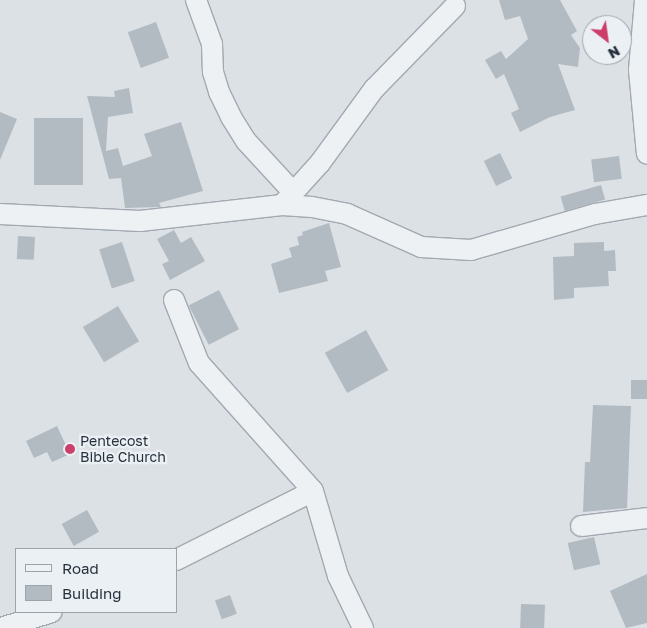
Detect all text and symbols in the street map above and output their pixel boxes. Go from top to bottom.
north arrow [582,15,632,65]
text: N [605,43,623,63]
place label: Pentecost Bible Church [80,433,166,466]
marker: Pentecost Bible Church [64,443,76,455]
legend [15,548,178,613]
text: Road [62,559,99,577]
text: Building [62,584,122,602]

